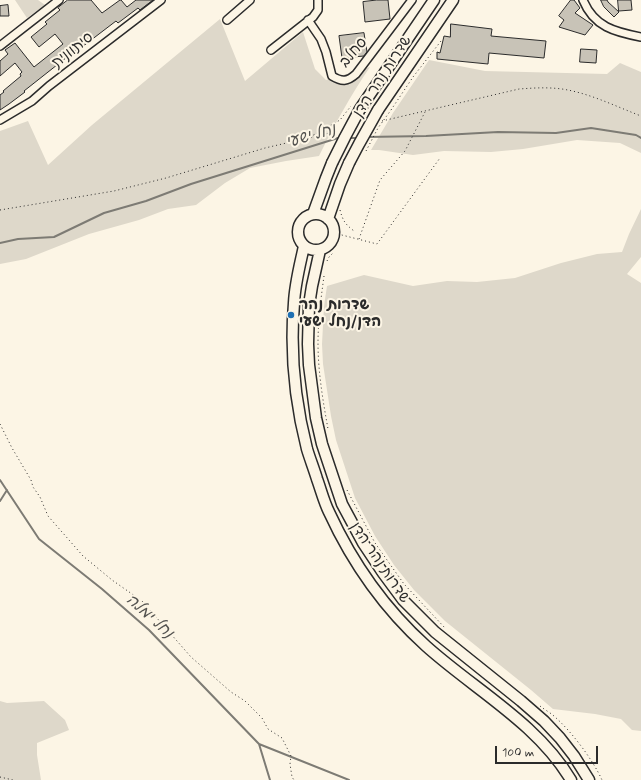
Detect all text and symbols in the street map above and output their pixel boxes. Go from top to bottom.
street label: סיתוונית [49,29,97,73]
street label: שדרות נהר הדן [350,33,416,121]
street label: סחלב [336,34,372,72]
water label: נחל ישעי [284,121,338,153]
place label: שדרות נהר הדן/נחל ישעי [299,297,381,332]
marker: שדרות נהר הדן/נחל ישעי [286,310,296,320]
street label: שדרות נהר הדן [345,519,413,607]
water label: נחל ימלה [121,591,177,643]
scale bar [497,738,600,764]
text: 100 m [502,745,534,761]

